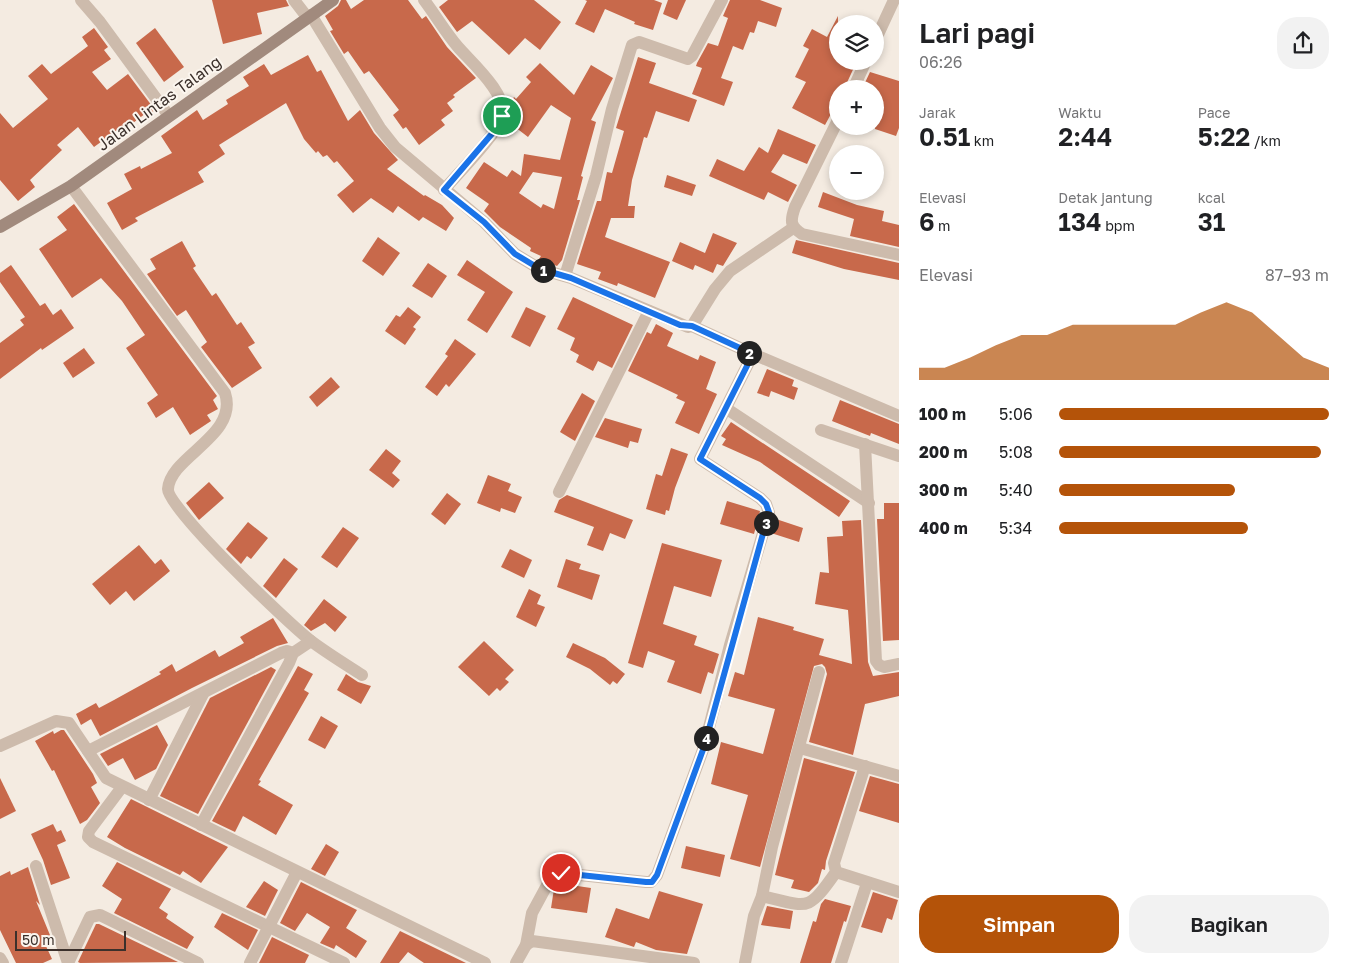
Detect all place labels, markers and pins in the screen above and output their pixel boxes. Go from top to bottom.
pin [481,95,523,137]
pin: 1 [530,258,556,282]
pin: 2 [736,340,762,366]
pin: 3 [754,510,778,536]
pin: 4 [694,726,718,750]
pin [540,852,582,894]

